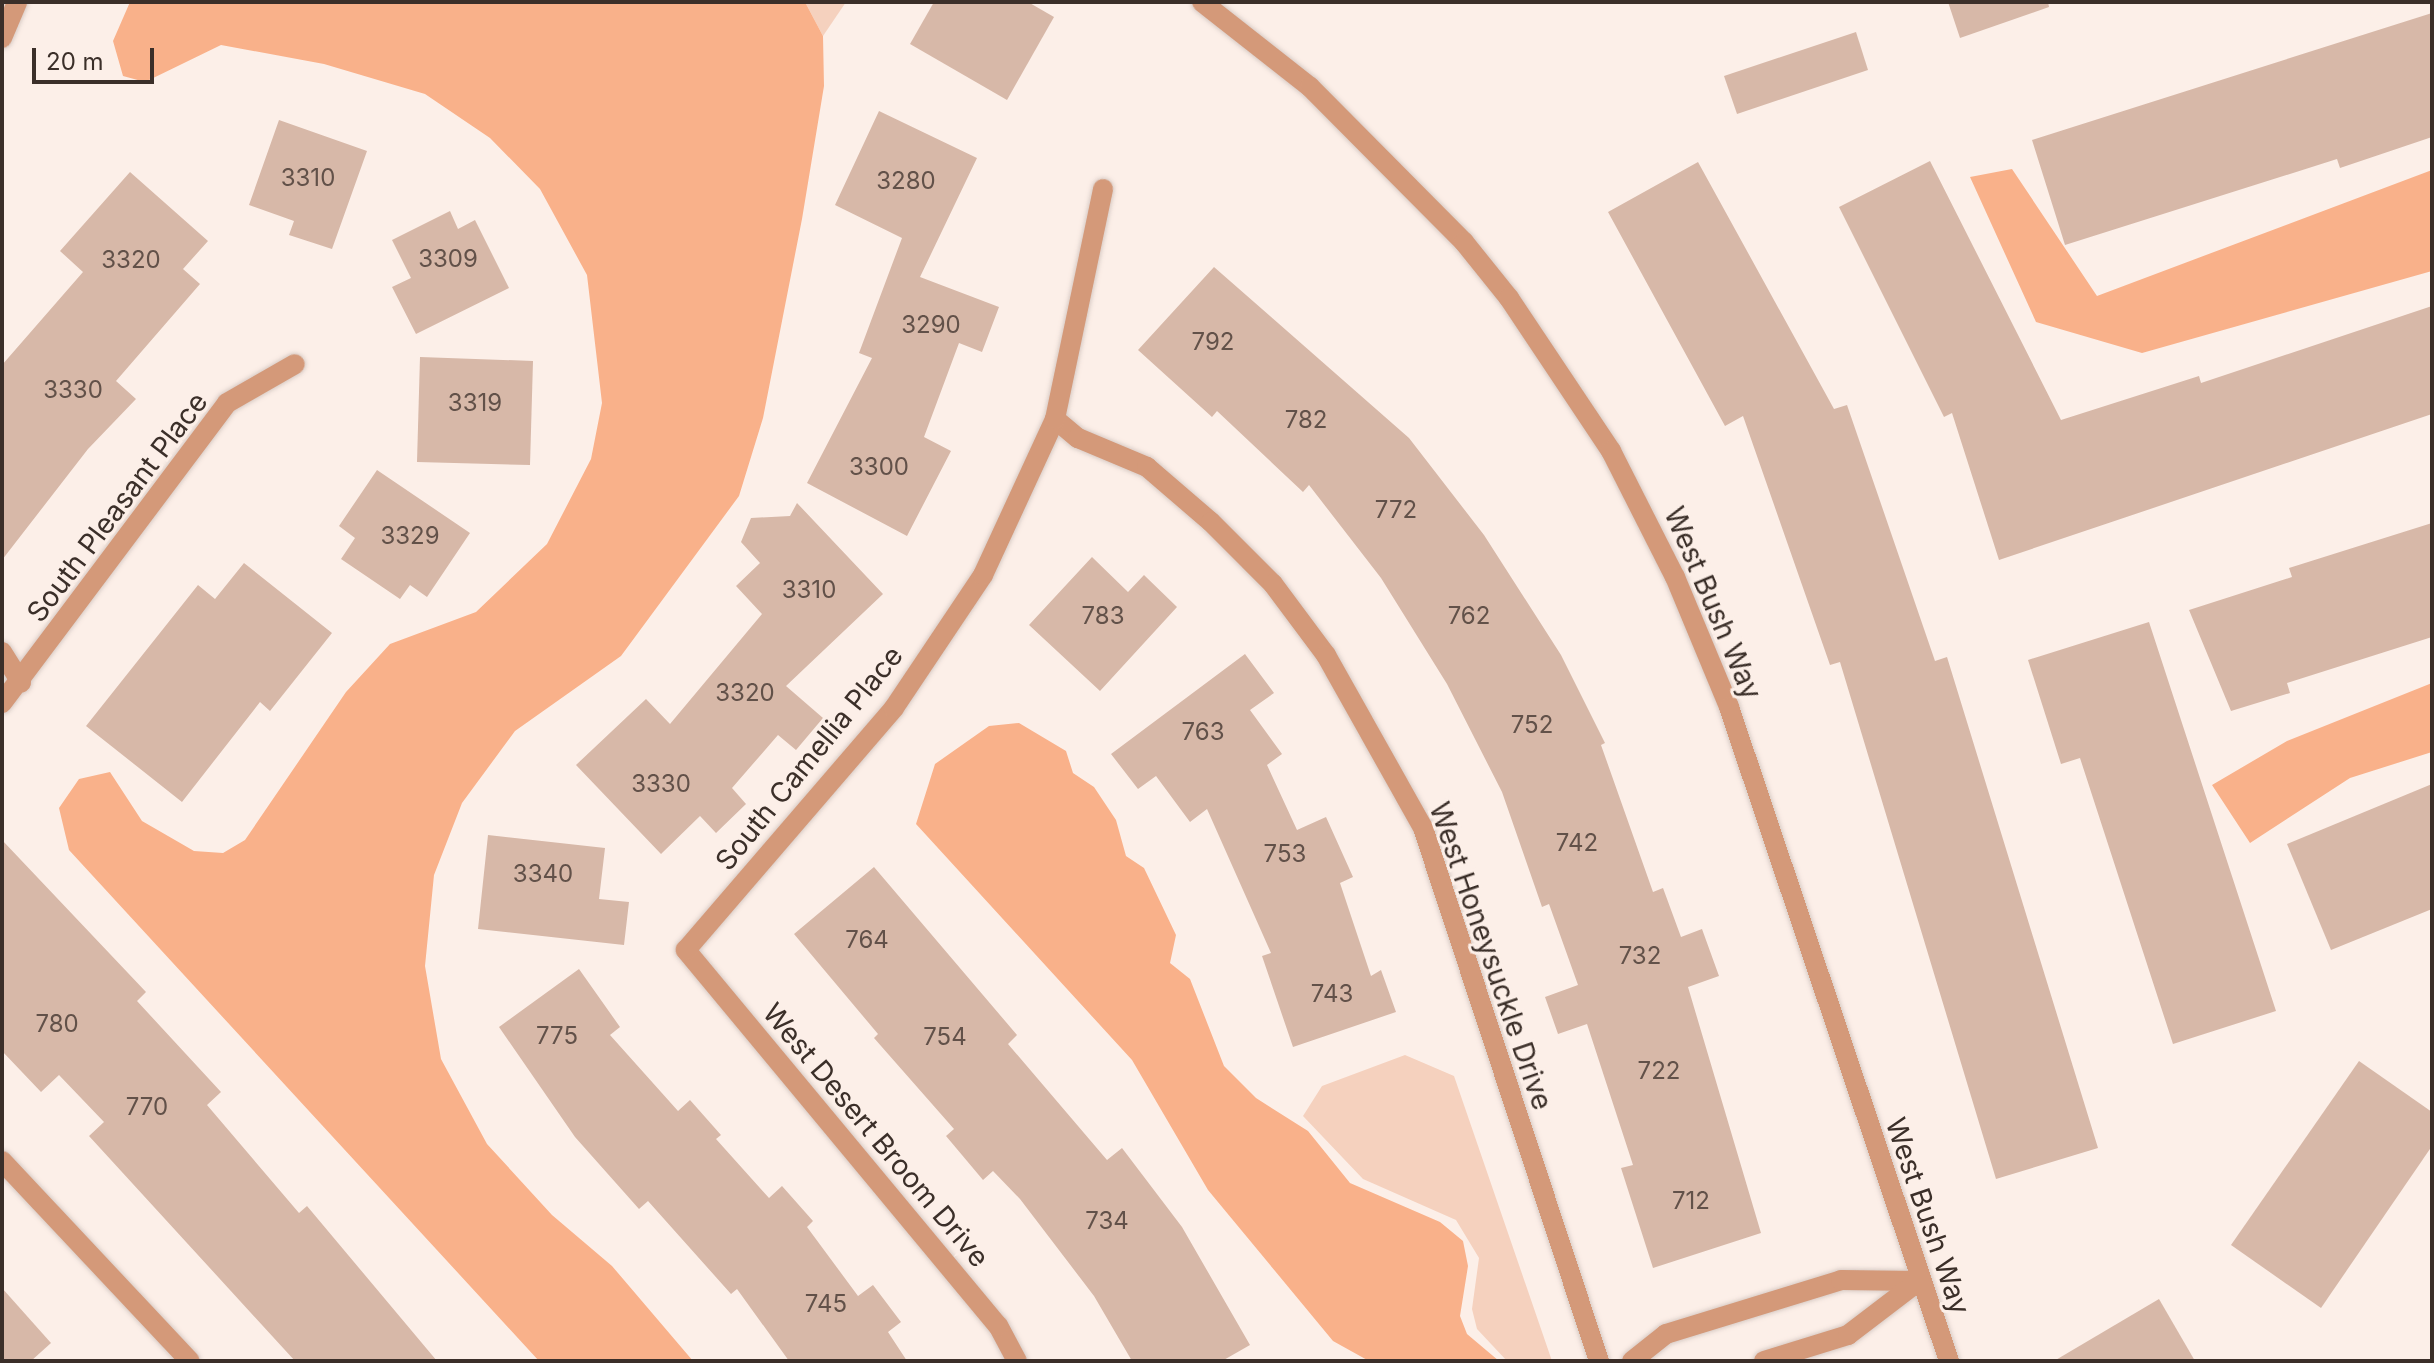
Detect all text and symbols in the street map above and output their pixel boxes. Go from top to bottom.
scale bar [36,32,158,82]
text: 20 m [46,47,104,76]
house number: 3310 [281,164,335,192]
house number: 3280 [876,167,936,195]
house number: 3309 [418,245,478,273]
house number: 3320 [101,246,161,274]
house number: 3290 [901,311,961,339]
house number: 792 [1192,328,1234,356]
house number: 3330 [43,376,103,404]
street label: South Pleasant Place [20,386,214,628]
house number: 3319 [448,389,502,417]
house number: 782 [1285,406,1327,434]
house number: 3300 [849,453,909,481]
house number: 772 [1375,496,1417,524]
street label: West Bush Way [1657,502,1769,704]
house number: 3329 [380,522,440,550]
house number: 3310 [782,576,836,604]
house number: 783 [1082,602,1124,630]
house number: 762 [1448,602,1490,630]
street label: South Camellia Place [708,639,910,877]
house number: 3320 [715,679,775,707]
house number: 752 [1511,711,1553,739]
house number: 763 [1182,718,1224,746]
house number: 3330 [631,770,691,798]
street label: West Honeysuckle Drive [1423,798,1559,1114]
house number: 742 [1556,829,1598,857]
house number: 753 [1264,840,1306,868]
house number: 3340 [513,860,573,888]
house number: 764 [845,926,889,954]
house number: 732 [1619,942,1661,970]
house number: 743 [1311,980,1353,1008]
street label: West Desert Broom Drive [756,996,996,1274]
house number: 780 [35,1010,79,1038]
house number: 775 [536,1022,578,1050]
house number: 754 [923,1023,967,1051]
house number: 722 [1638,1057,1680,1085]
house number: 770 [126,1093,168,1121]
street label: West Bush Way [1879,1113,1977,1319]
house number: 712 [1672,1187,1710,1215]
house number: 734 [1085,1207,1129,1235]
house number: 745 [805,1290,847,1318]

